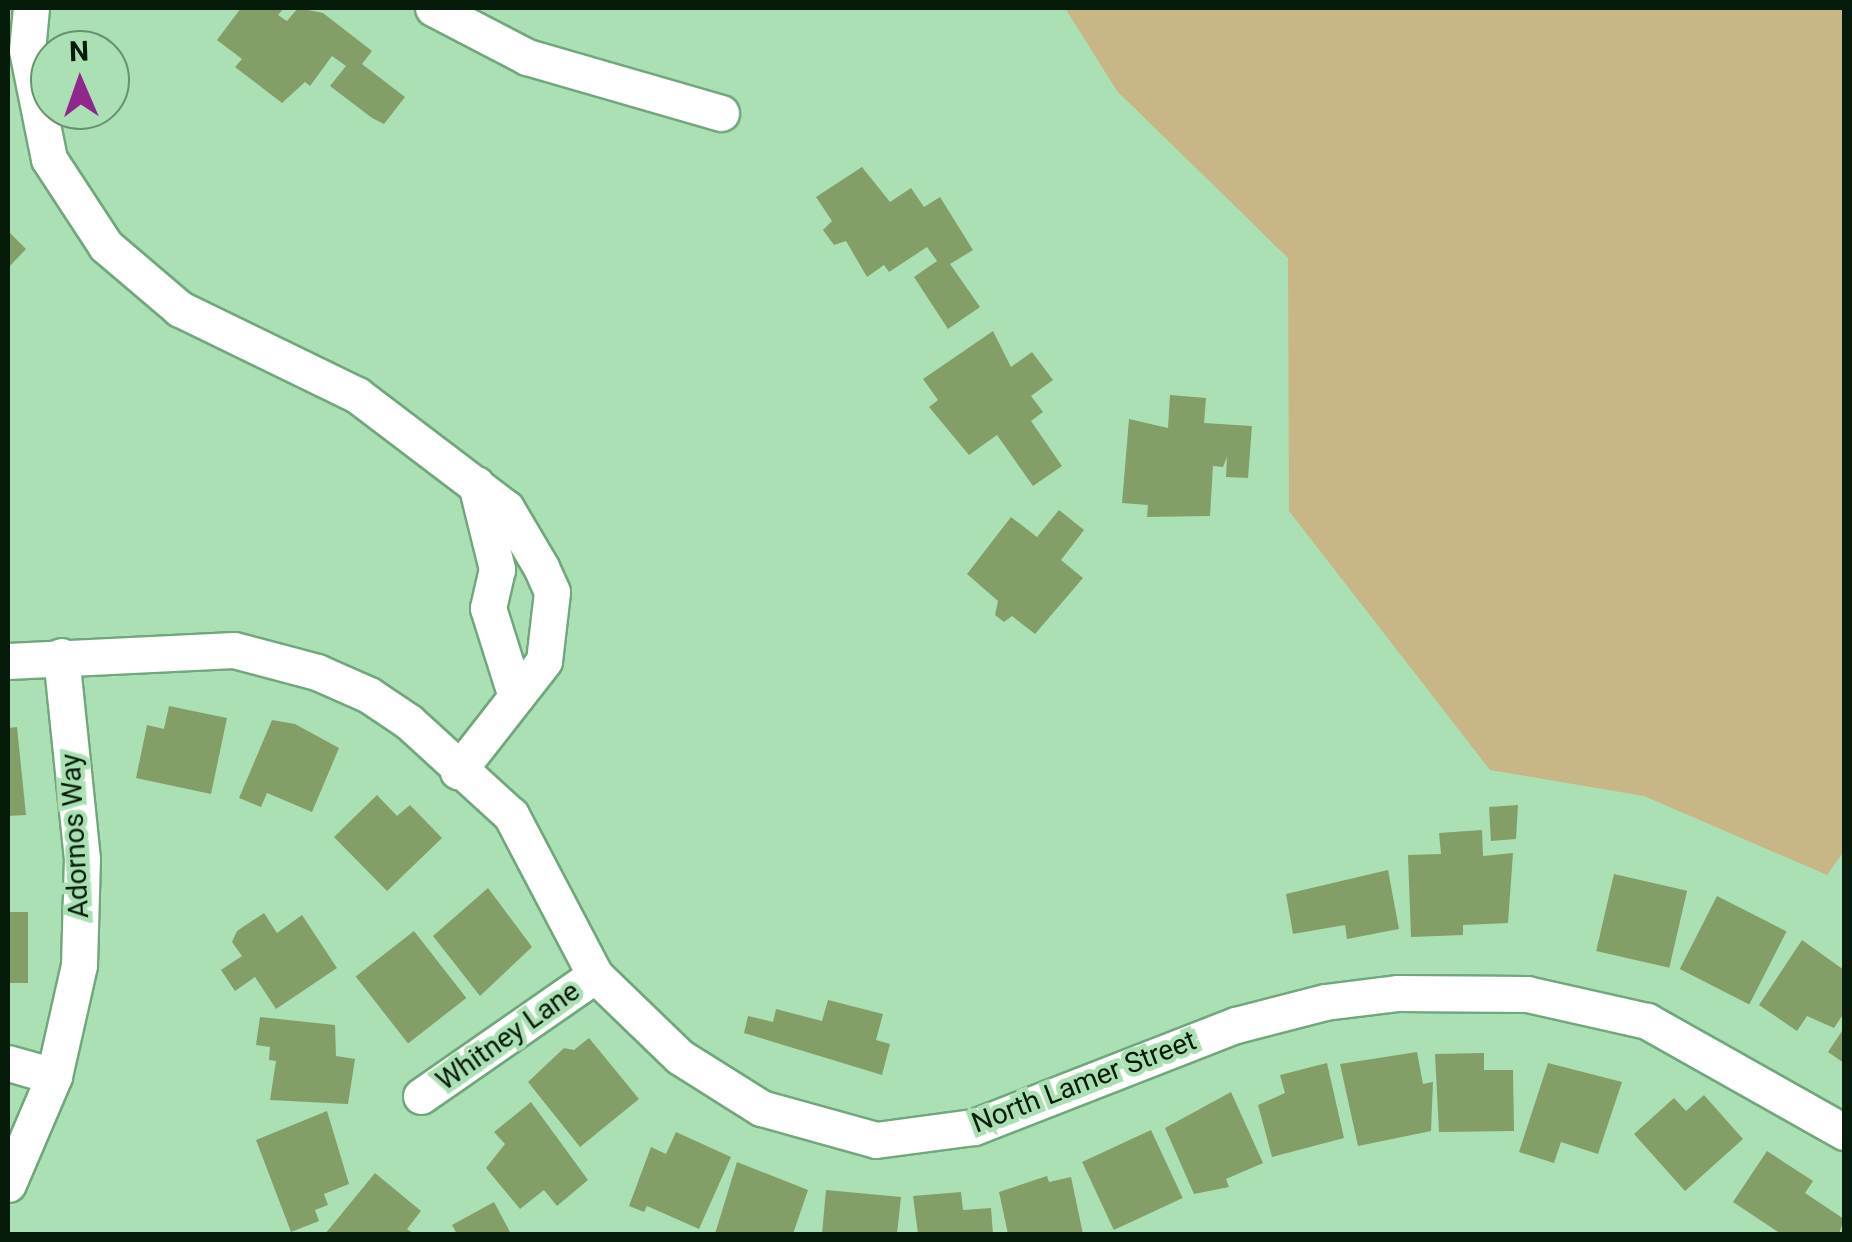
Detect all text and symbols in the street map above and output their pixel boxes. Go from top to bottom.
north arrow [30,30,130,130]
text: N [69,35,89,68]
street label: Adornos Way [54,753,96,919]
street label: Whitney Lane [430,974,586,1098]
street label: North Lamer Street [967,1024,1201,1140]

